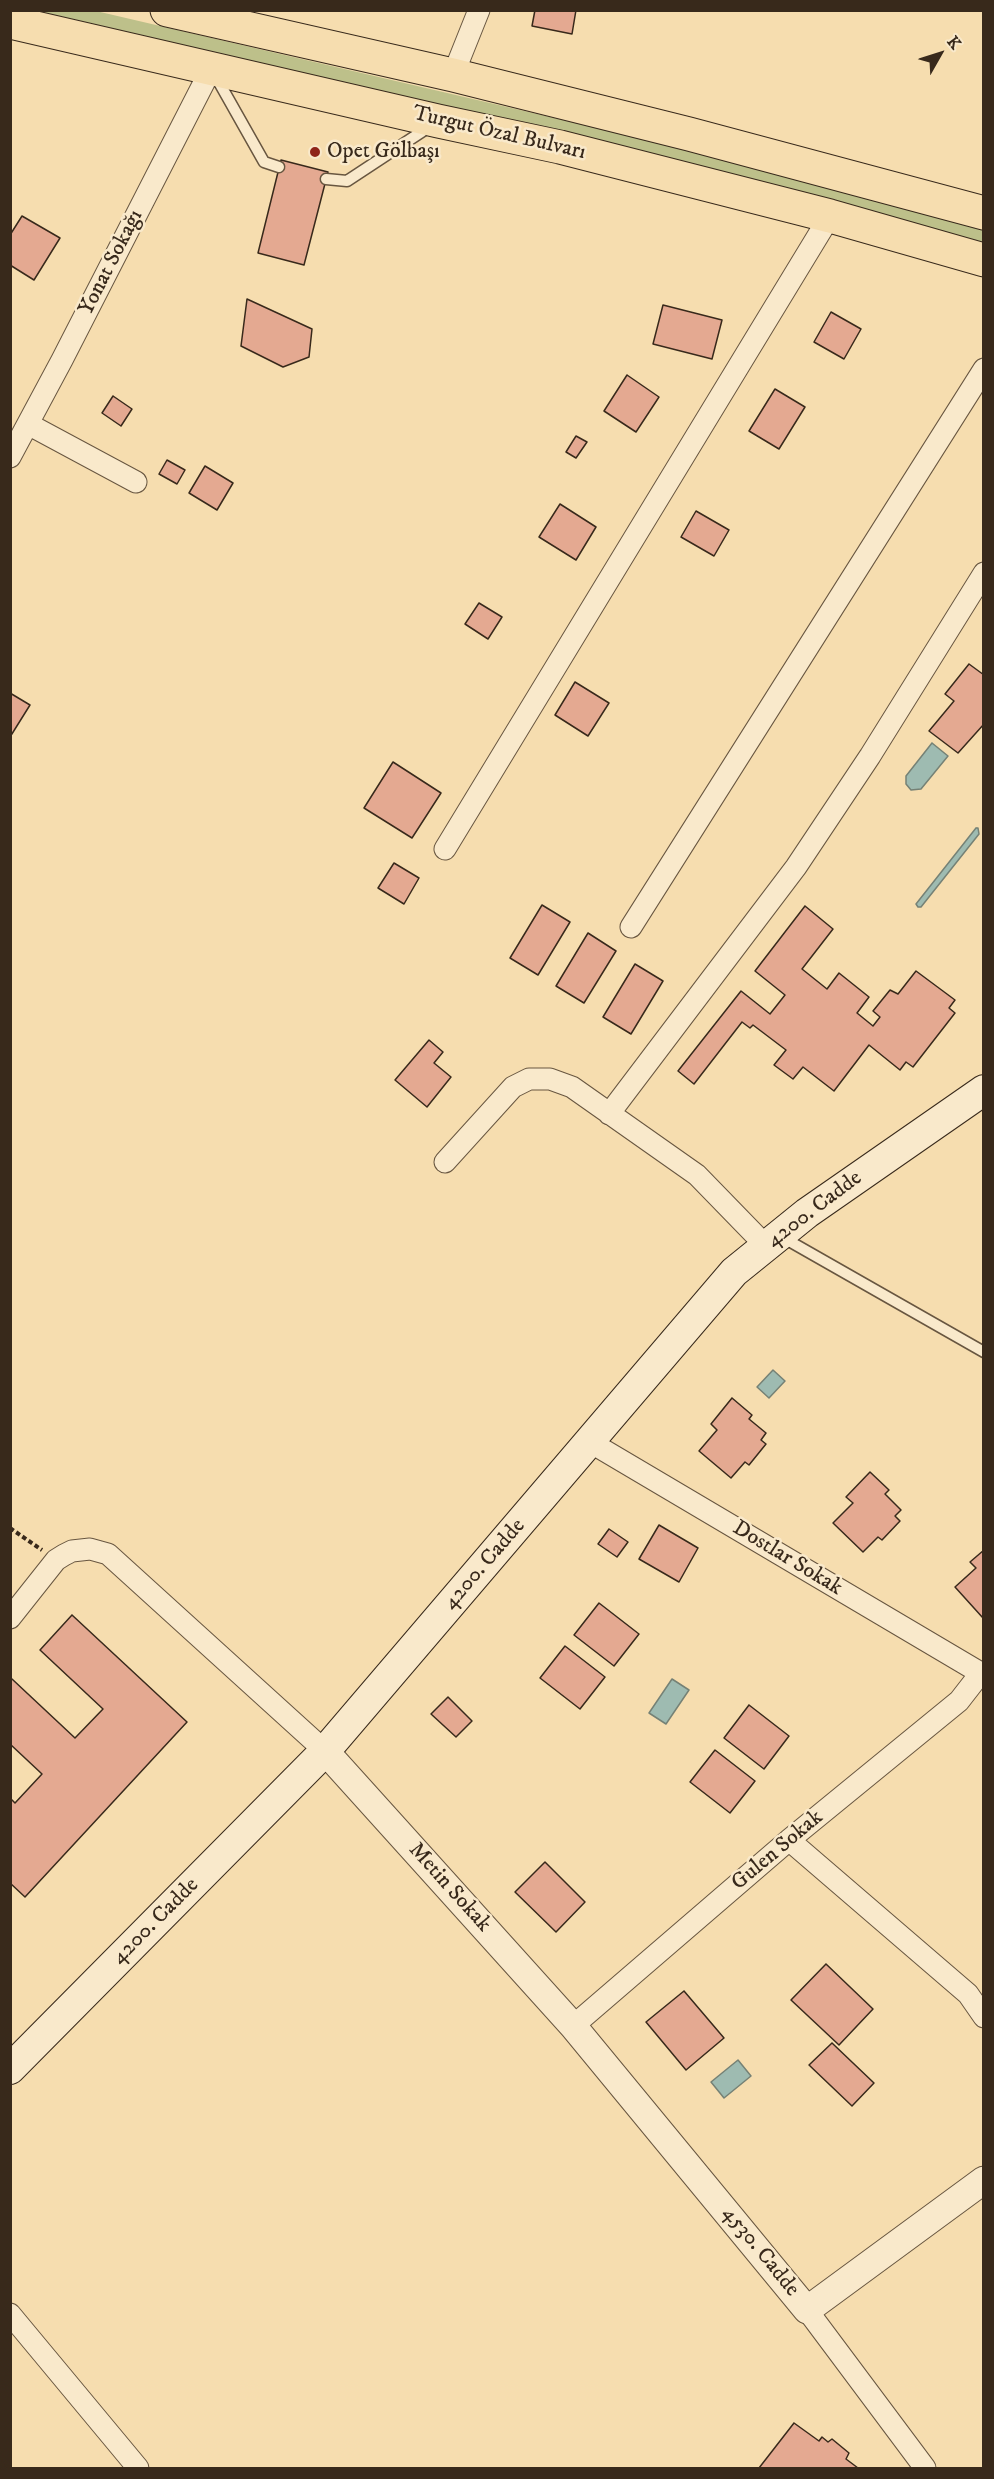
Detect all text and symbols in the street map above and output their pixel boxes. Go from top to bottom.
north arrow [910,24,970,84]
text: K [943,32,965,53]
street label: Turgut Özal Bulvarı [410,101,588,167]
place label: Opet Gölbaşı [327,139,440,165]
marker: Opet Gölbaşı [308,145,322,159]
street label: Yonat Sokağı [74,206,150,320]
street label: 4200. Cadde [762,1166,868,1254]
street label: 4200. Cadde [438,1514,532,1616]
street label: Dostlar Sokak [727,1516,847,1602]
street label: Gulen Sokak [727,1805,829,1897]
street label: Metin Sokak [402,1838,496,1938]
street label: 4200. Cadde [107,1873,205,1971]
street label: 4530. Cadde [716,2202,804,2302]

